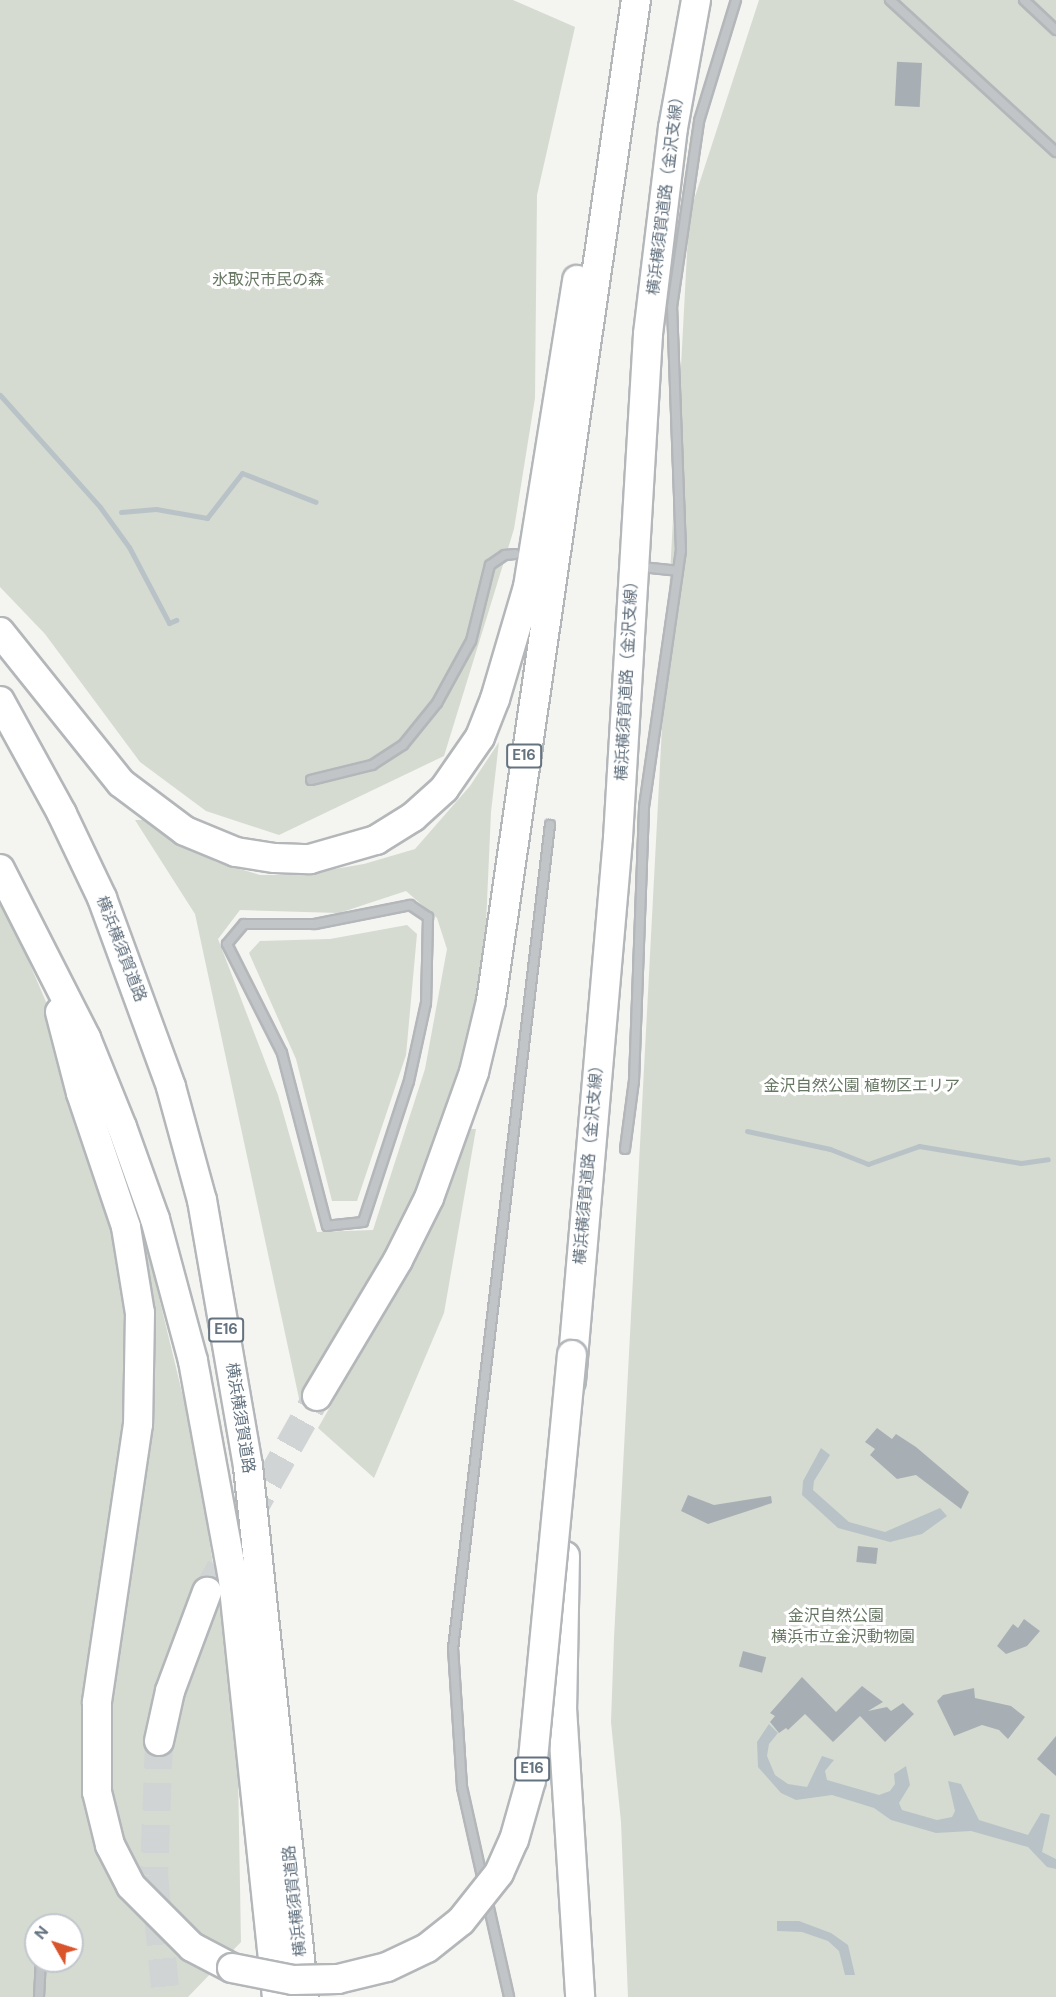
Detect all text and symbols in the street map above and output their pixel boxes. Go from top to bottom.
street label: 横浜横須賀道路（金沢支線） [644,88,688,296]
park label: 氷取沢市民の森 [212,270,324,290]
street label: 横浜横須賀道路（金沢支線） [612,573,642,781]
road number: E16 [506,744,542,768]
street label: 横浜横須賀道路 [92,893,150,1005]
street label: 横浜横須賀道路（金沢支線） [570,1057,608,1265]
park label: 金沢自然公園 植物区エリア [764,1076,960,1096]
road number: E16 [208,1318,244,1342]
street label: 横浜横須賀道路 [222,1361,258,1475]
park label: 金沢自然公園 [788,1606,884,1626]
park label: 横浜市立金沢動物園 [771,1627,915,1647]
road number: E16 [514,1757,550,1781]
street label: 横浜横須賀道路 [280,1844,310,1958]
north arrow [24,1913,84,1973]
text: N [29,1921,53,1944]

